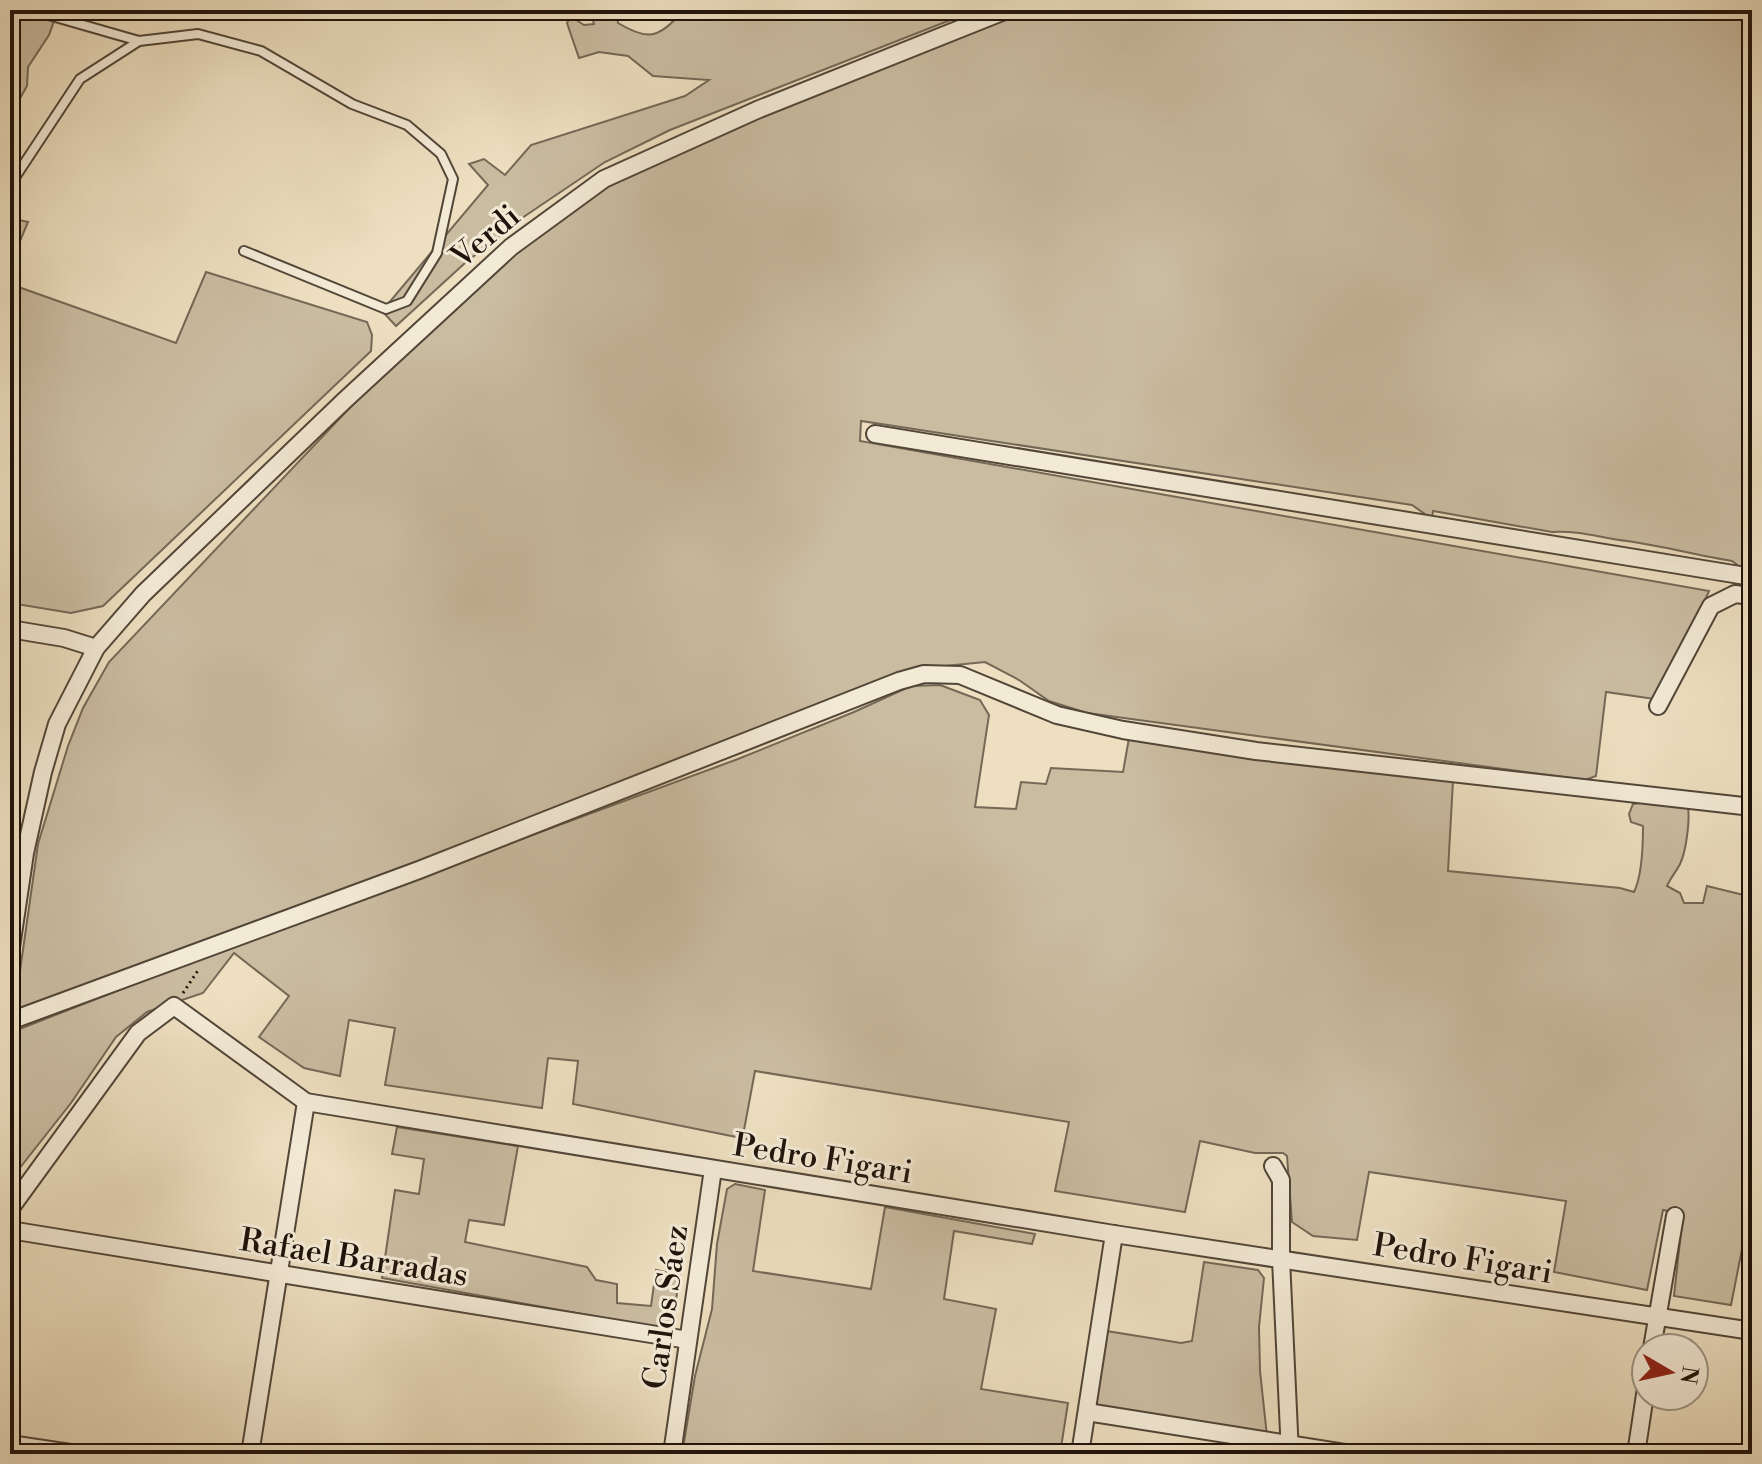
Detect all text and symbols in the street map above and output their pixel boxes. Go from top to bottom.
street label: Verdi [442,196,529,278]
street label: Pedro Figari [730,1125,915,1193]
street label: Rafael Barradas [237,1220,471,1296]
street label: Carlos Sáez [635,1222,697,1392]
street label: Pedro Figari [1370,1225,1555,1293]
north arrow [1630,1332,1710,1412]
text: N [1673,1364,1703,1386]

